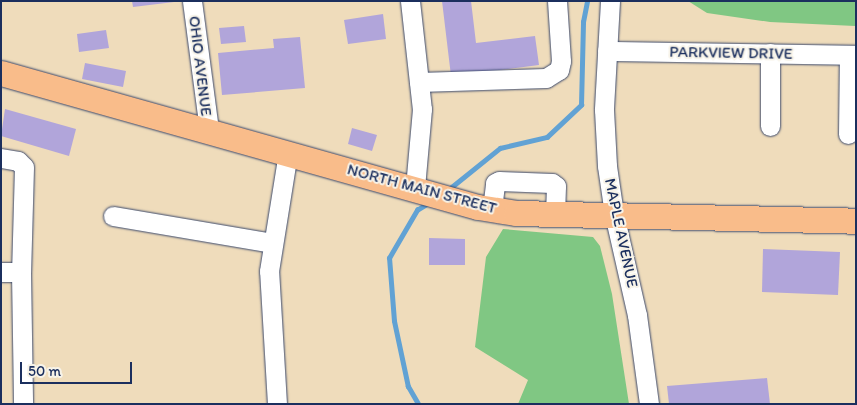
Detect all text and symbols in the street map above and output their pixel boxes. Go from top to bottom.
street label: OHIO AVENUE [184,15,216,117]
street label: PARKVIEW DRIVE [669,42,793,64]
street label: NORTH MAIN STREET [346,160,498,218]
street label: MAPLE AVENUE [600,177,642,289]
scale bar [22,352,135,384]
text: 50 m [28,362,61,380]

